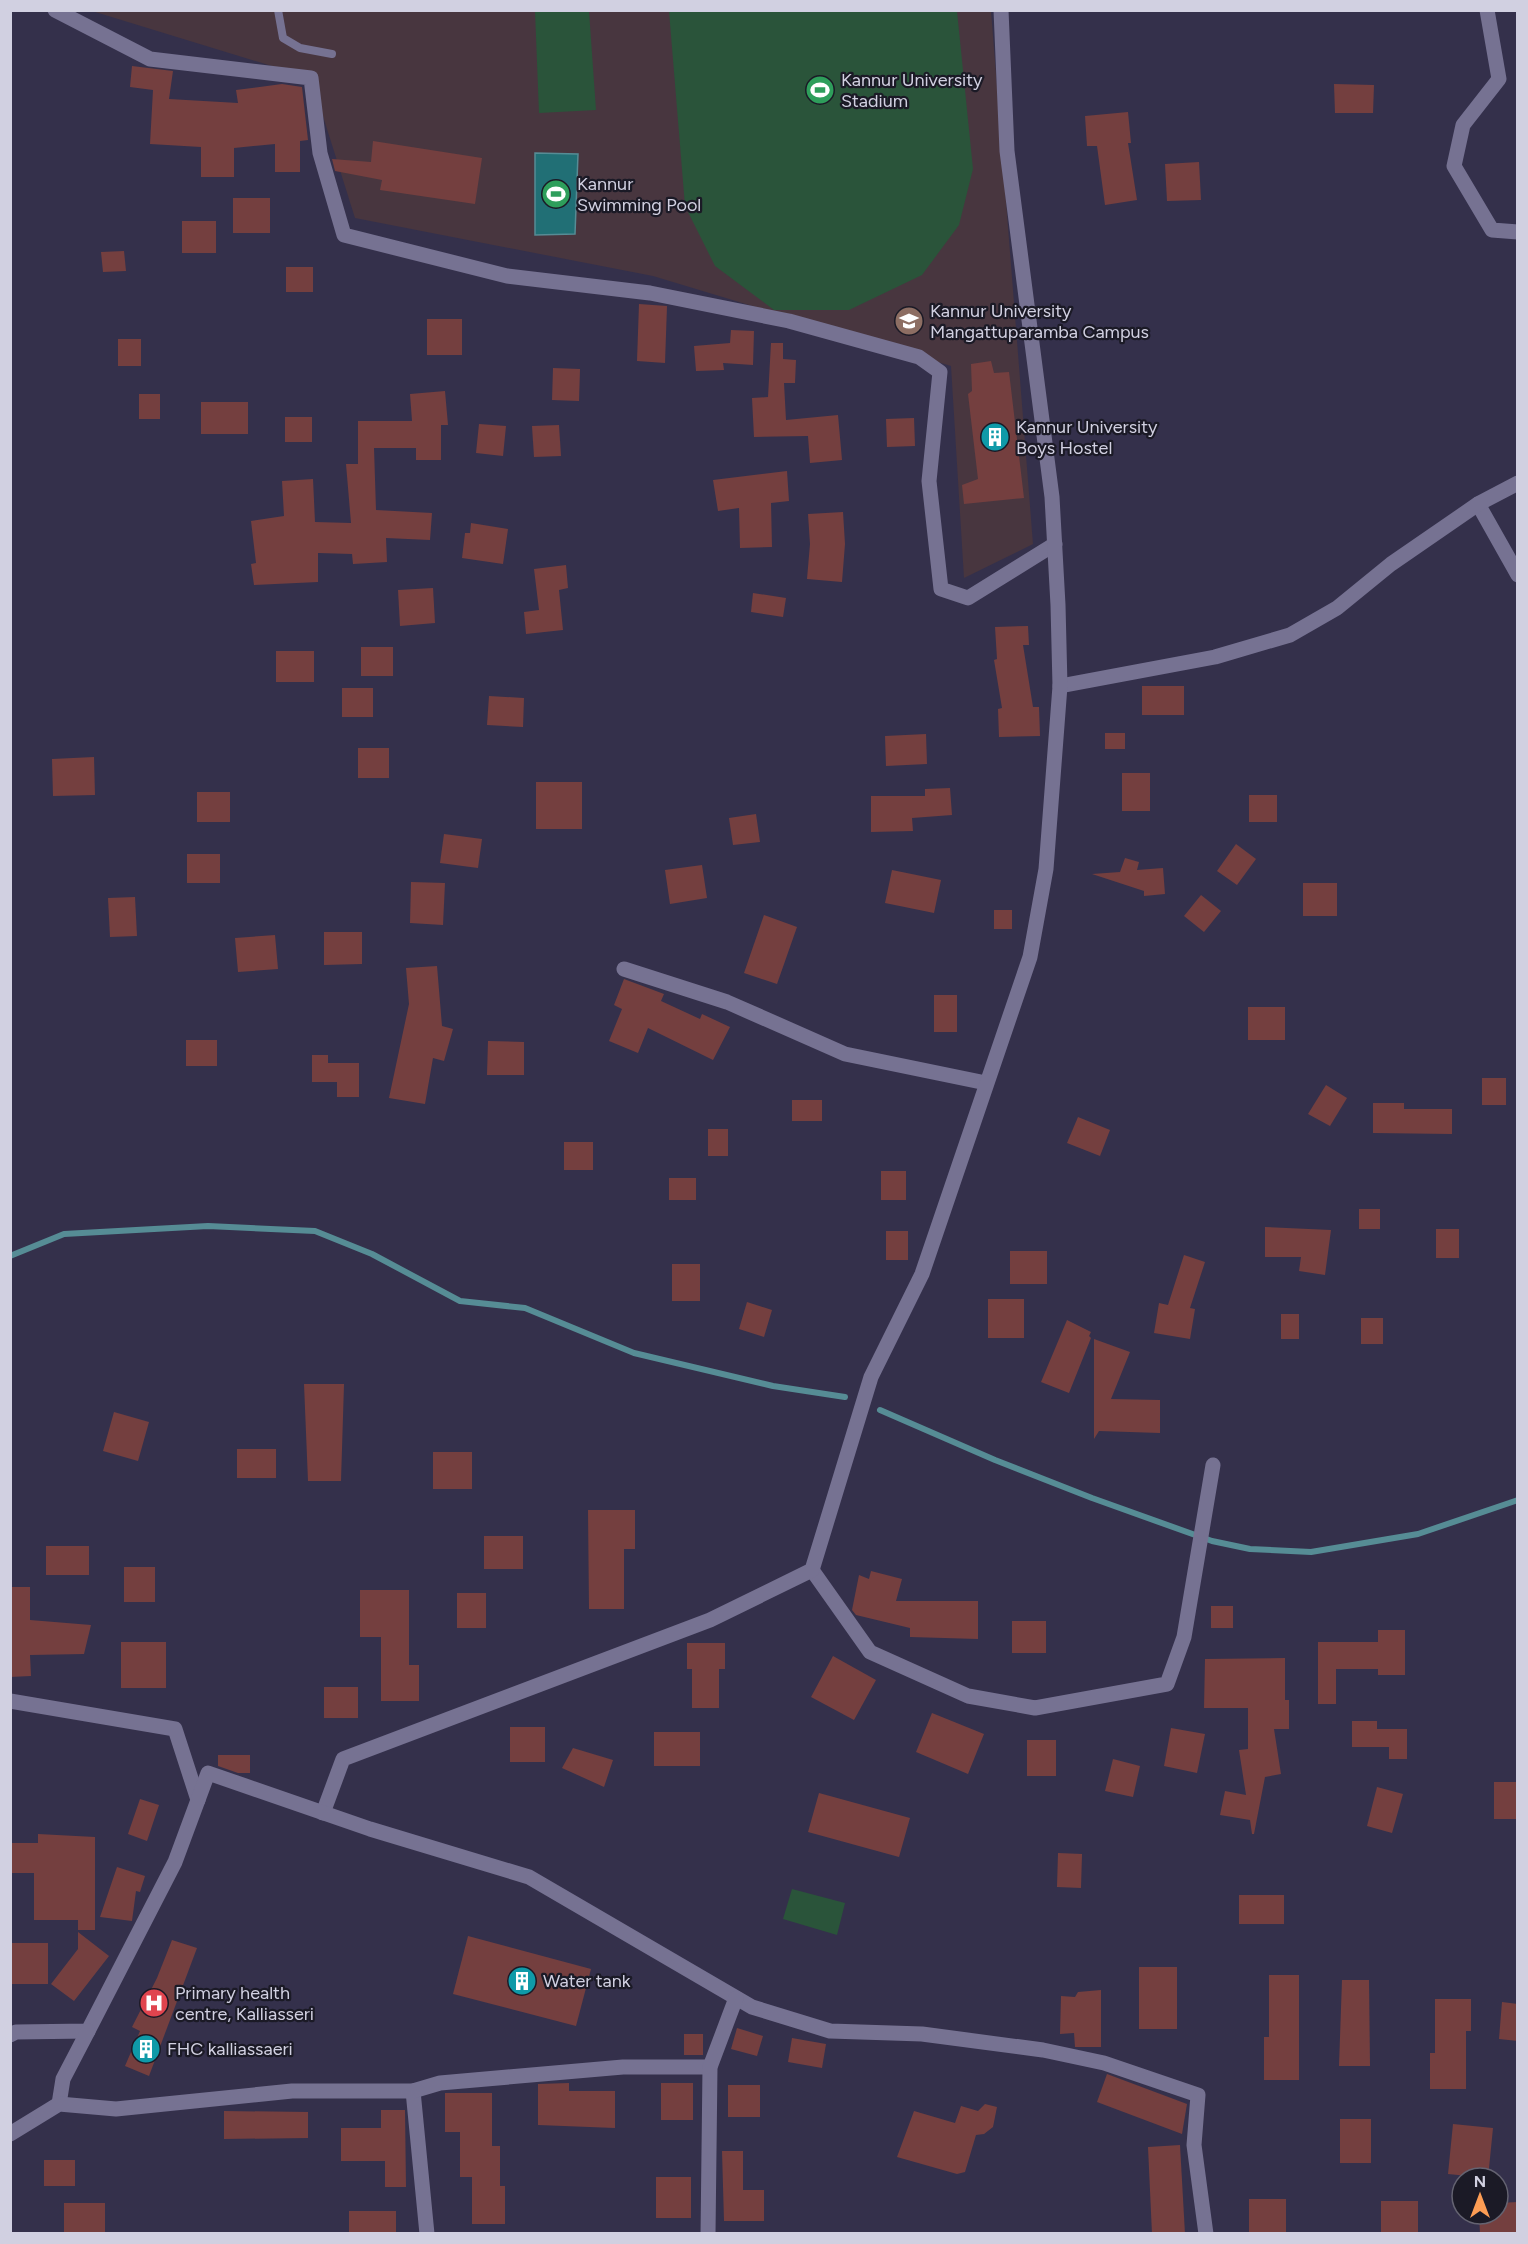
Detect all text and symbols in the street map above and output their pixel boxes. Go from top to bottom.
place label: Kannur University Stadium [841,69,983,112]
sports icon: Kannur University Stadium [804,74,836,106]
place label: Kannur Swimming Pool [577,173,701,216]
sports icon: Kannur Swimming Pool [540,178,572,210]
place label: Kannur University Mangattuparamba Campus [930,300,1149,343]
school or university icon: Kannur University Mangattuparamba Campus [893,305,925,337]
place label: Kannur University Boys Hostel [1016,416,1158,459]
building icon: Kannur University Boys Hostel [979,421,1011,453]
building icon: Water tank [506,1965,538,1997]
place label: Water tank [543,1970,631,1992]
place label: Primary health centre, Kalliasseri [175,1982,314,2025]
hospital icon: Primary health centre, Kalliasseri [138,1987,170,2019]
building icon: FHC kalliassaeri [130,2033,162,2065]
place label: FHC kalliassaeri [167,2038,293,2060]
north arrow [1450,2166,1510,2226]
text: N [1474,2172,1486,2191]

